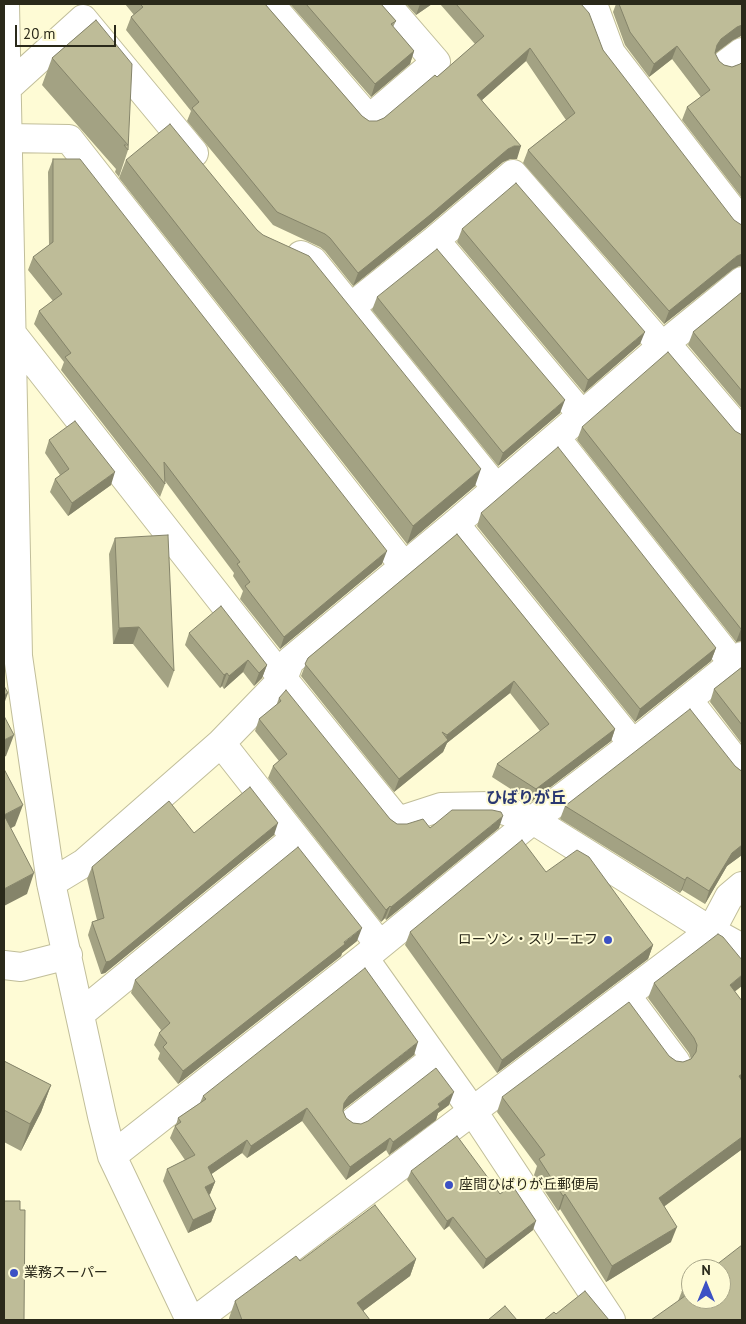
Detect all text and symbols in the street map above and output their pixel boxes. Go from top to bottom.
scale bar [18,15,119,47]
text: 20 m [23,24,56,43]
district label: ひばりが丘 [486,788,566,808]
place label: ローソン・スリーエフ [458,932,598,948]
marker: ローソン・スリーエフ [602,934,614,946]
place label: 座間ひばりが丘郵便局 [459,1177,599,1193]
marker: 座間ひばりが丘郵便局 [443,1179,455,1191]
north arrow [681,1259,731,1309]
text: N [701,1261,711,1279]
place label: 業務スーパー [24,1265,108,1281]
marker: 業務スーパー [8,1267,20,1279]

